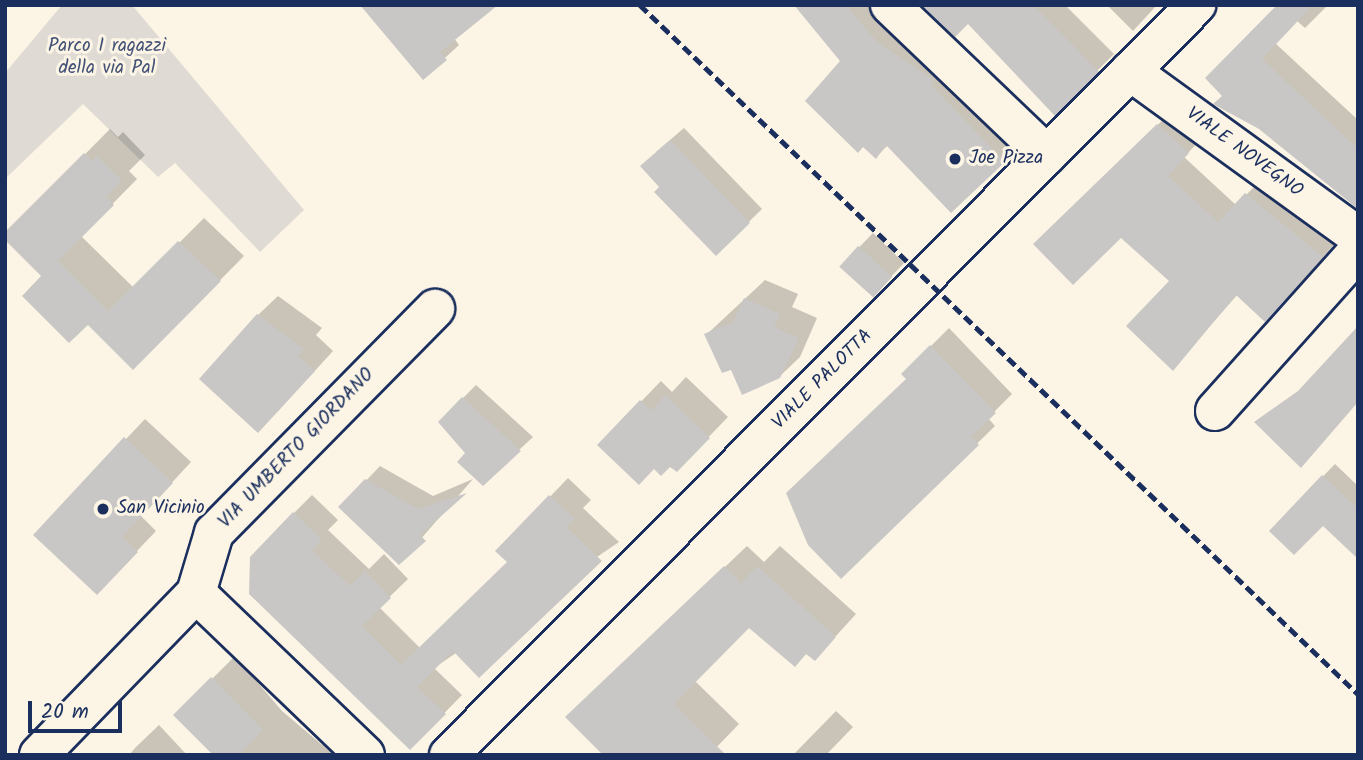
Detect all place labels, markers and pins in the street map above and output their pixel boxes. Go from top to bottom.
place label: Joe Pizza [969,148,1043,170]
marker: Joe Pizza [947,151,963,167]
place label: San Vicinio [117,498,205,520]
marker: San Vicinio [95,501,111,517]

